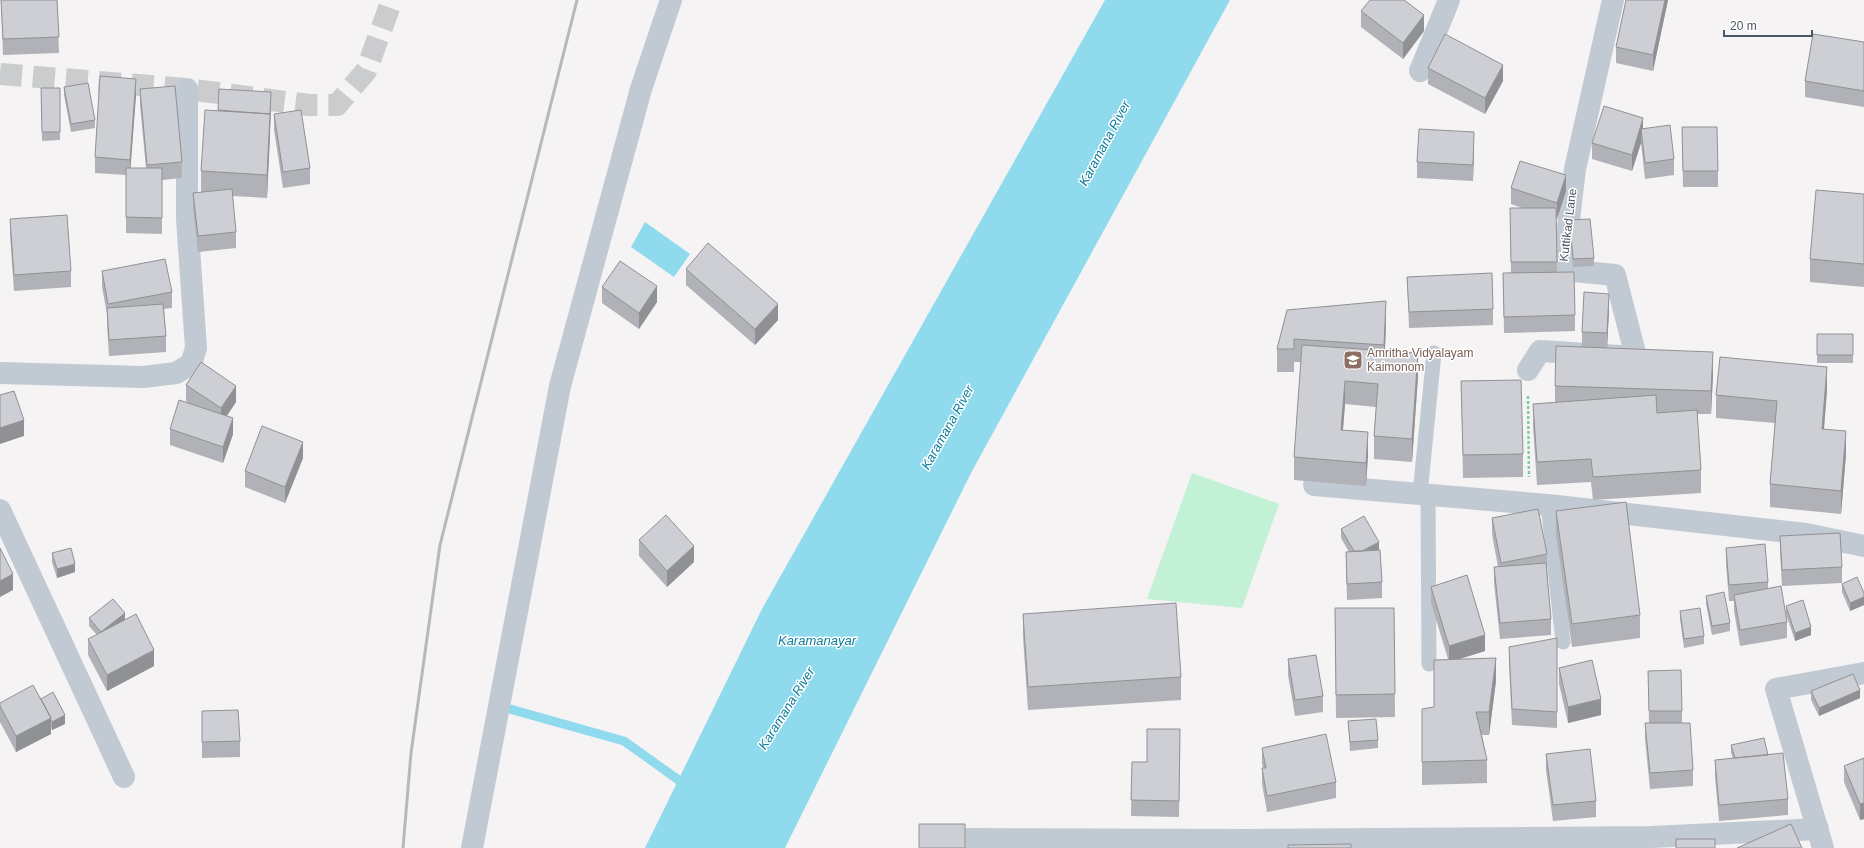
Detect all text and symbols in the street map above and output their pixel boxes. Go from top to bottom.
scale bar [1724,12,1812,38]
text: 20 m [1730,19,1757,33]
water label: Karamana River [1076,98,1133,188]
street label: Kuttikad Lane [1557,187,1579,262]
place label: Amritha Vidyalayam Kaimonom [1367,346,1474,374]
school or university icon: Amritha Vidyalayam Kaimonom [1342,349,1364,371]
water label: Karamana River [918,382,977,472]
water label: Karamanayar [778,633,857,648]
water label: Karamana River [755,664,818,752]

